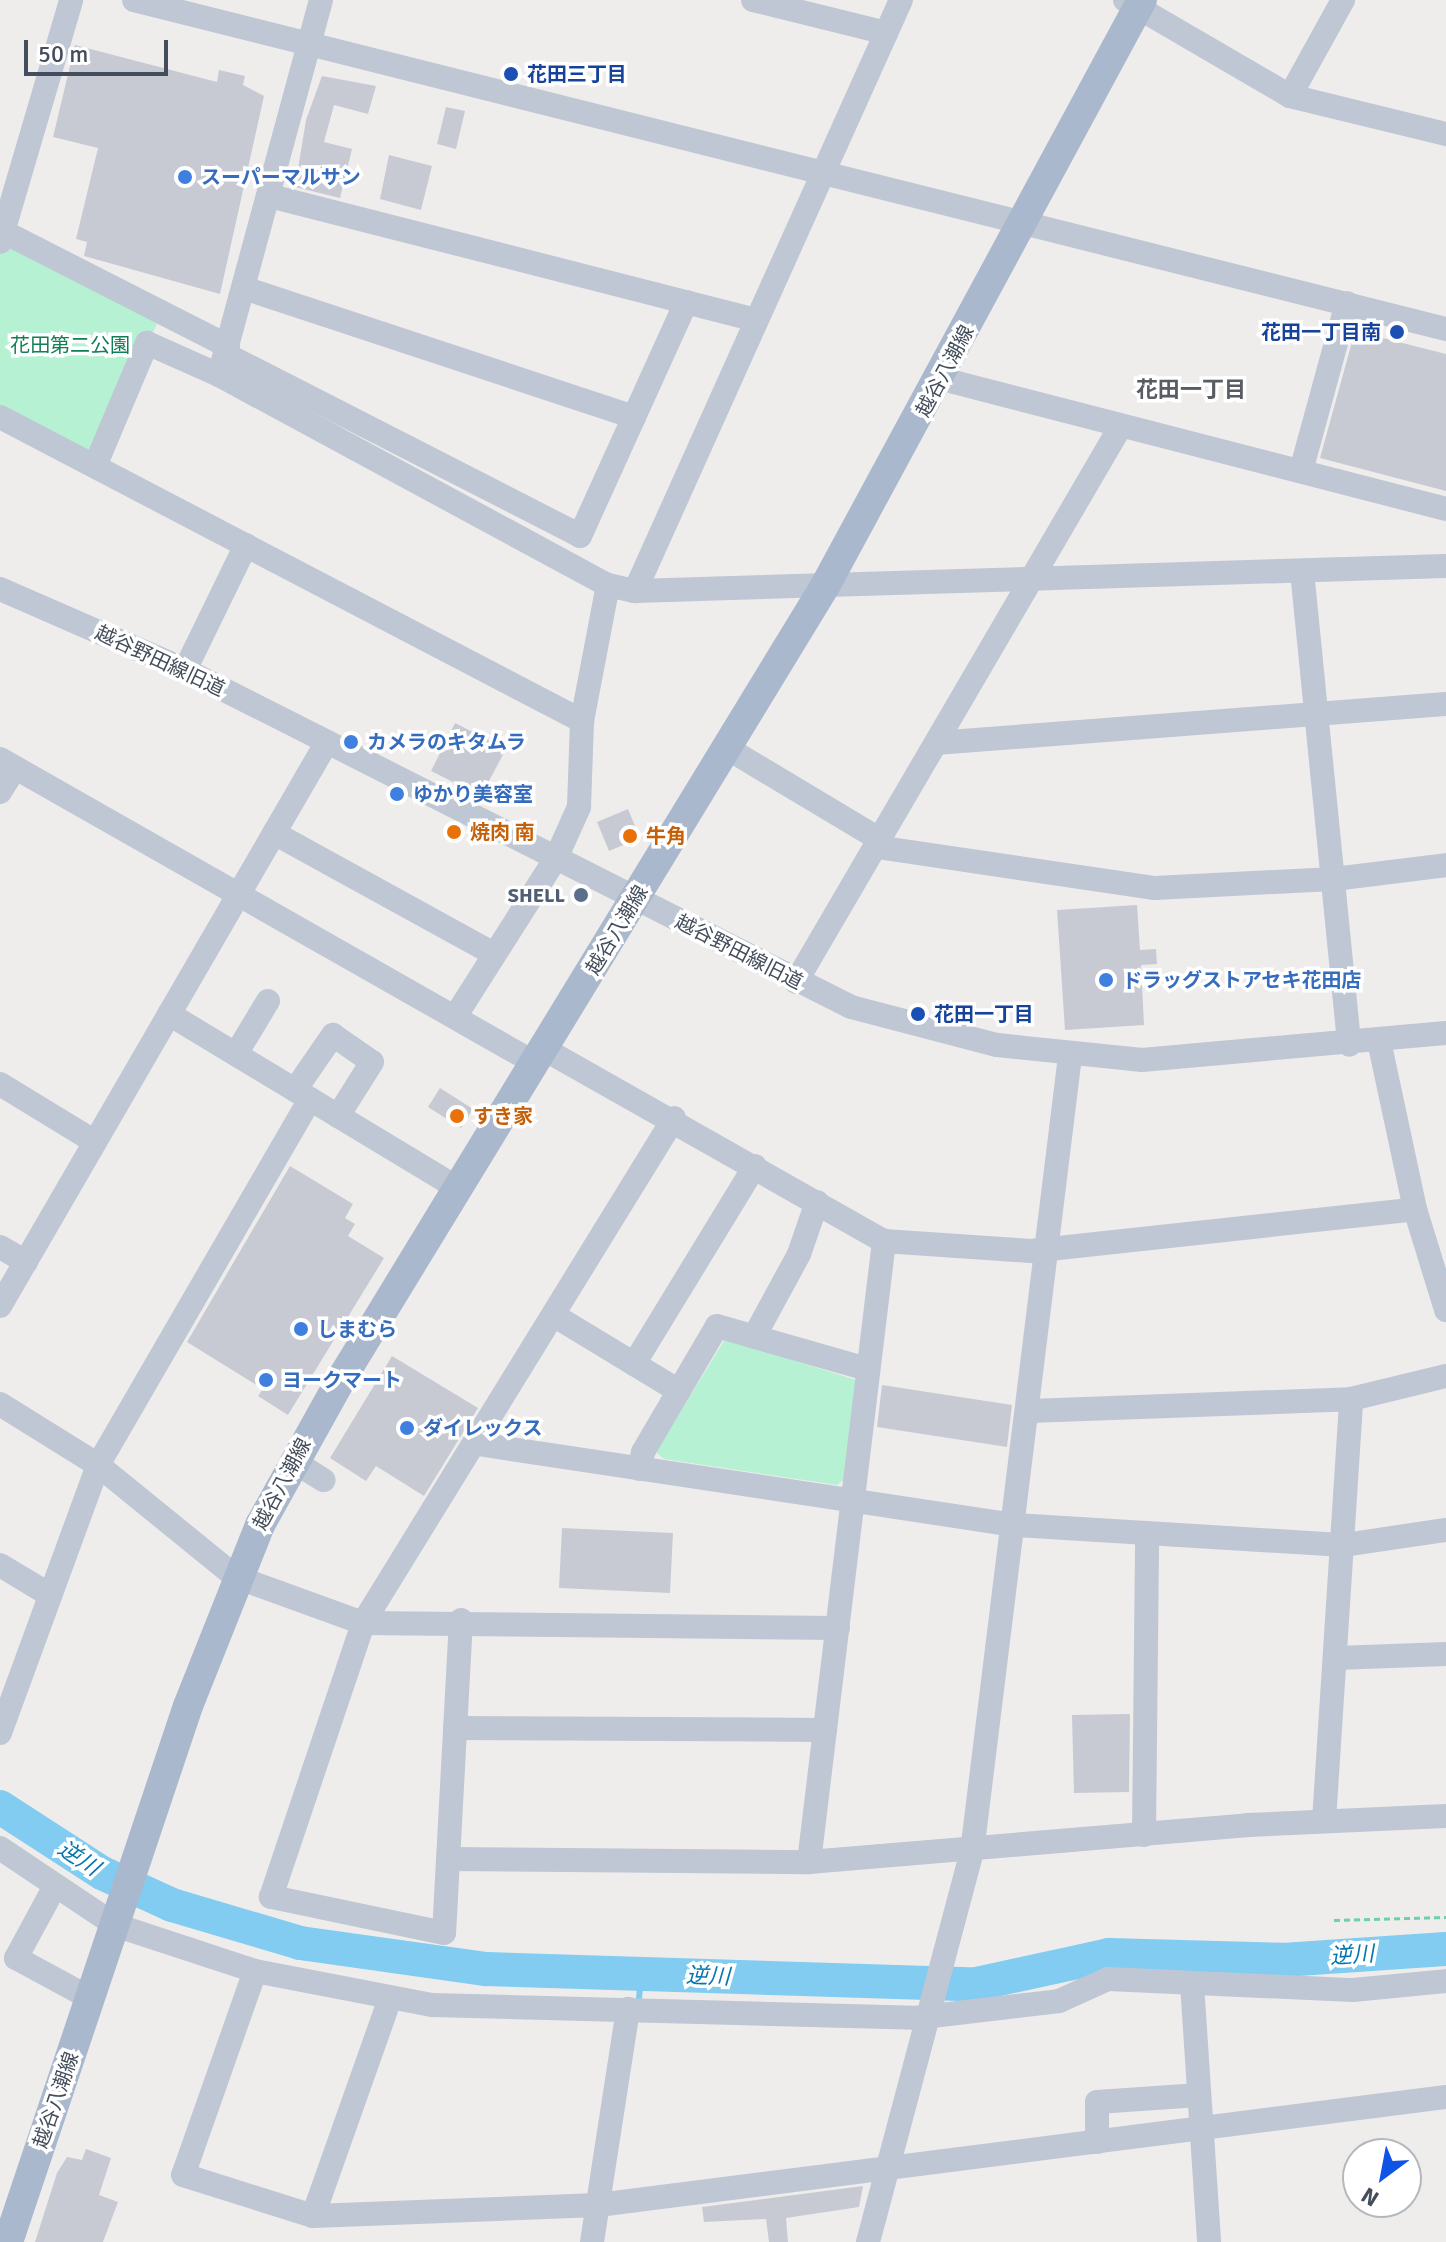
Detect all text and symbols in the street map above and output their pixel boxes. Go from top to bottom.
scale bar [28,24,172,74]
text: 50 m [38,39,88,69]
place label: 花田三丁目 [527,62,627,86]
marker: 花田三丁目 [502,65,520,83]
place label: スーパーマルサン [201,165,361,189]
marker: スーパーマルサン [176,168,194,186]
place label: 花田一丁目南 [1261,320,1381,344]
street label: 越谷八潮線 [911,321,979,421]
marker: 花田一丁目南 [1388,323,1406,341]
park label: 花田第二公園 [10,333,130,357]
district label: 花田一丁目 [1136,377,1246,403]
street label: 越谷野田線旧道 [91,621,229,701]
place label: カメラのキタムラ [367,730,527,754]
marker: カメラのキタムラ [342,733,360,751]
place label: ゆかり美容室 [413,782,533,806]
marker: ゆかり美容室 [388,785,406,803]
place label: 焼肉 南 [470,820,534,844]
marker: 焼肉 南 [445,823,463,841]
place label: 牛角 [646,824,686,848]
marker: 牛角 [621,827,639,845]
street label: 越谷八潮線 [581,881,653,979]
place label: SHELL [508,883,565,907]
marker: SHELL [572,886,590,904]
street label: 越谷野田線旧道 [671,910,807,994]
place label: ドラッグストアセキ花田店 [1122,968,1362,992]
marker: ドラッグストアセキ花田店 [1097,971,1115,989]
place label: 花田一丁目 [934,1002,1034,1026]
marker: 花田一丁目 [909,1005,927,1023]
place label: すき家 [473,1104,533,1128]
marker: すき家 [448,1107,466,1125]
place label: しまむら [317,1317,397,1341]
marker: しまむら [292,1320,310,1338]
place label: ヨークマート [282,1368,402,1392]
marker: ヨークマート [257,1371,275,1389]
place label: ダイレックス [423,1416,543,1440]
marker: ダイレックス [398,1419,416,1437]
street label: 越谷八潮線 [248,1434,316,1534]
water label: 逆川 [53,1835,105,1881]
water label: 逆川 [1329,1940,1375,1970]
water label: 逆川 [686,1962,730,1990]
street label: 越谷八潮線 [28,2049,84,2151]
north arrow [1342,2138,1422,2218]
text: N [1356,2182,1384,2213]

